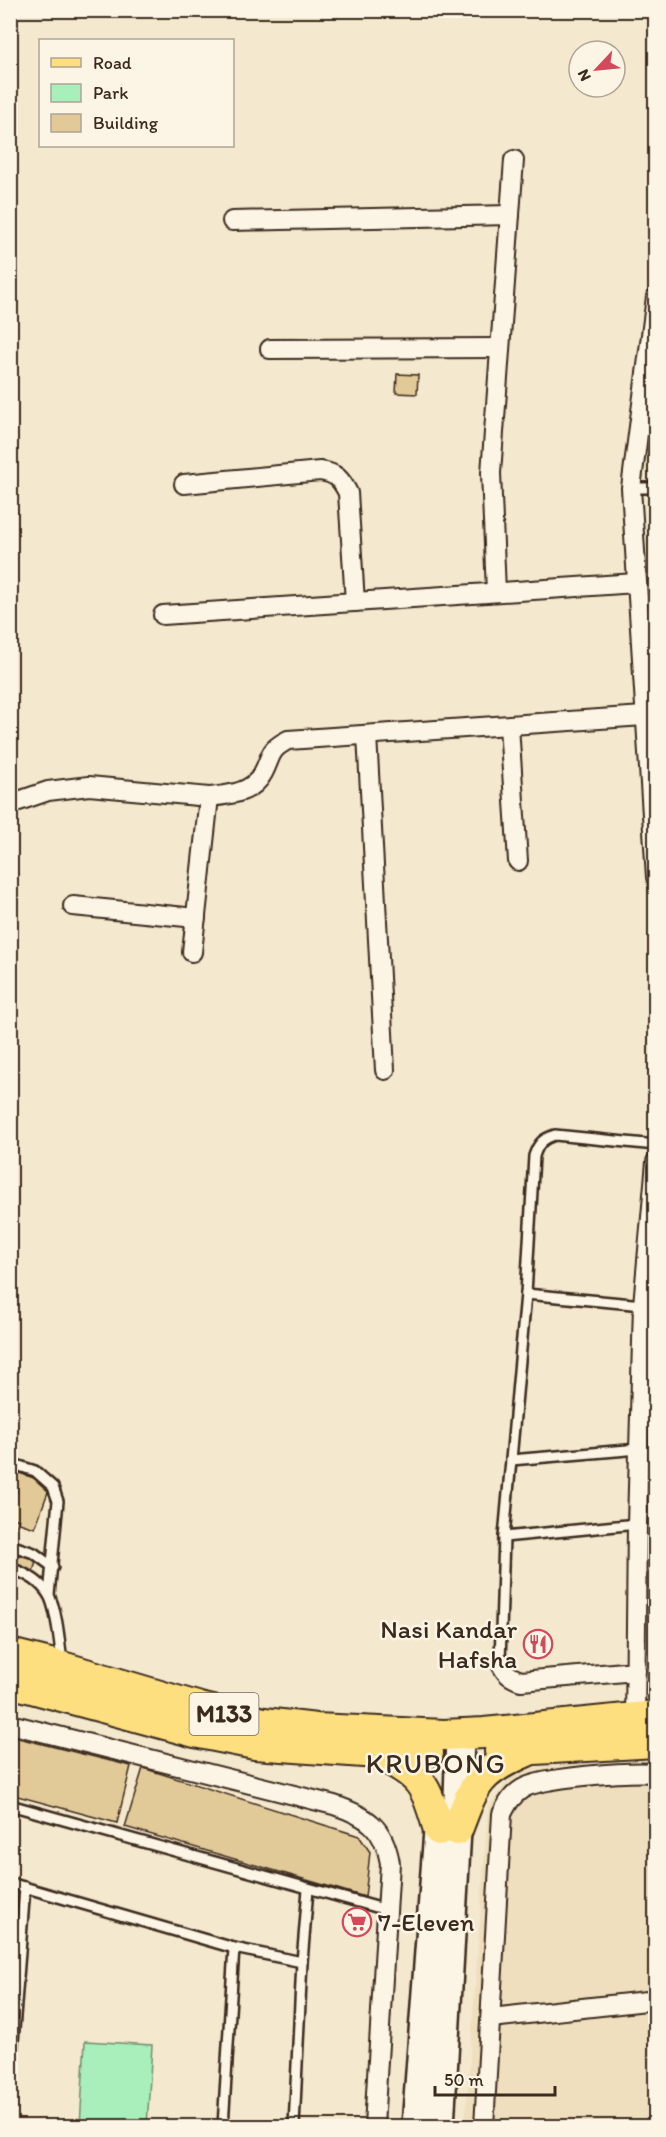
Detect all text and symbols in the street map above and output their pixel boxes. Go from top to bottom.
legend [39,39,234,147]
north arrow [567,39,627,99]
text: Road [93,52,132,74]
text: N [573,66,595,84]
text: Park [93,82,128,104]
text: Building [93,112,159,134]
place label: Nasi Kandar Hafsha [380,1613,518,1675]
restaurant icon: Nasi Kandar Hafsha [522,1628,554,1660]
road number: M133 [190,1693,258,1735]
district label: KRUBONG [366,1746,506,1780]
supermarket icon: 7-Eleven [341,1906,373,1938]
place label: 7-Eleven [378,1906,475,1938]
scale bar [435,2059,555,2097]
text: 50 m [444,2069,484,2091]

